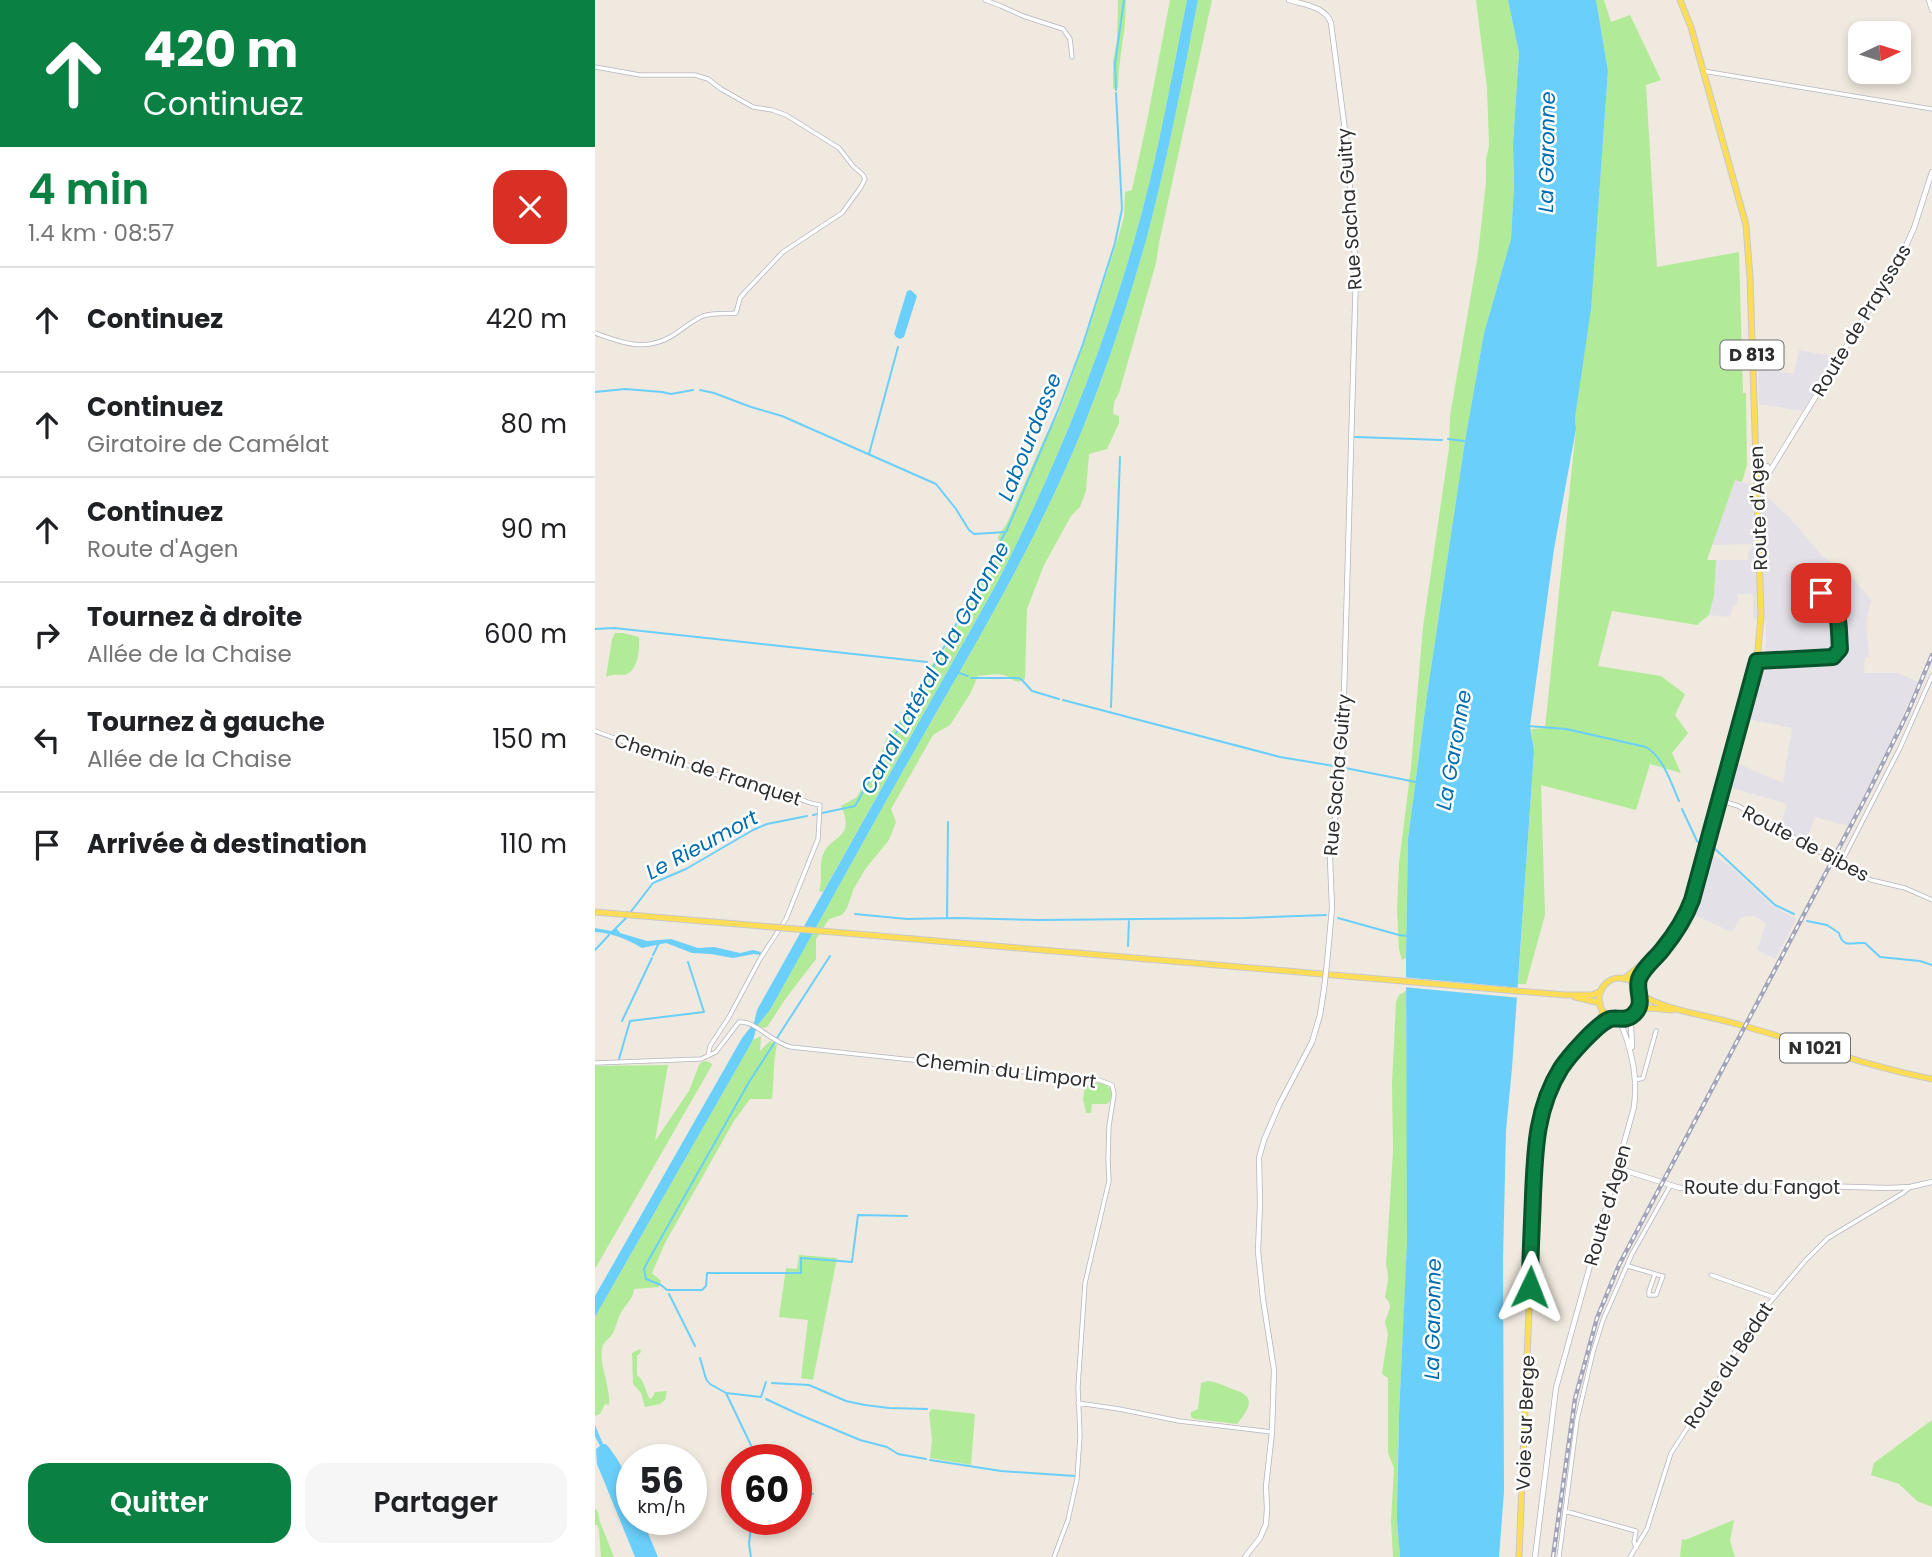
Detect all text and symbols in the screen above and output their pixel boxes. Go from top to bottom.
text: 420 m [143,16,298,84]
north arrow [1848,21,1911,84]
map controls [1848,21,1911,84]
icon: ahead [28,28,119,119]
text: Continuez [143,81,304,126]
water label: La Garonne [1531,91,1562,213]
street label: Rue Sacha Guitry [1330,127,1369,291]
text: 4 min [28,160,149,219]
button: close [493,170,567,244]
text: 1.4 km · 08:57 [28,217,174,249]
street label: Route de Prayssas [1805,239,1918,402]
icon: ahead [28,301,66,339]
text: Continuez [87,301,223,337]
text: 420 m [486,301,567,337]
road number: D 813 [1721,340,1783,370]
water label: Labourdasse [991,369,1068,505]
text: Continuez [87,389,223,425]
icon: ahead [28,406,66,444]
text: 80 m [501,406,567,442]
text: Giratoire de Camélat [87,428,329,460]
street label: Route d'Agen [1743,445,1774,571]
text: Continuez [87,494,223,530]
icon: ahead [28,511,66,549]
text: 90 m [501,511,567,547]
text: Route d'Agen [87,533,238,565]
water label: Canal Latéral à la Garonne [853,536,1016,799]
pin [1791,563,1851,623]
icon: arrive [1802,574,1840,612]
text: Tournez à droite [87,599,302,635]
icon: right [28,616,66,654]
text: 600 m [484,616,567,652]
text: Allée de la Chaise [87,638,292,670]
water label: La Garonne [1429,688,1478,812]
street label: Rue Sacha Guitry [1317,693,1358,857]
text: Tournez à gauche [87,704,325,740]
icon: left [28,721,66,759]
text: 150 m [492,721,567,757]
street label: Chemin de Franquet [611,726,805,812]
text: Allée de la Chaise [87,743,292,775]
street label: Route de Bibes [1738,799,1874,888]
water label: Le Rieumort [641,803,763,886]
icon: arrive [28,826,66,864]
text: Arrivée à destination [87,826,367,862]
text: 110 m [500,826,567,862]
road number: N 1021 [1780,1034,1850,1063]
street label: Chemin du Limport [914,1046,1098,1095]
street label: Route d'Agen [1577,1141,1638,1269]
street label: Route du Fangot [1684,1174,1840,1201]
position arrow [1493,1250,1567,1324]
water label: La Garonne [1417,1258,1448,1380]
street label: Route du Bedat [1677,1297,1779,1434]
street label: Voie sur Berge [1510,1355,1541,1491]
speed limit sign: 60 [721,1444,812,1535]
text: 56 [639,1456,684,1505]
button: Quitter [28,1463,291,1543]
button: Partager [305,1463,567,1543]
text: km/h [638,1494,685,1519]

